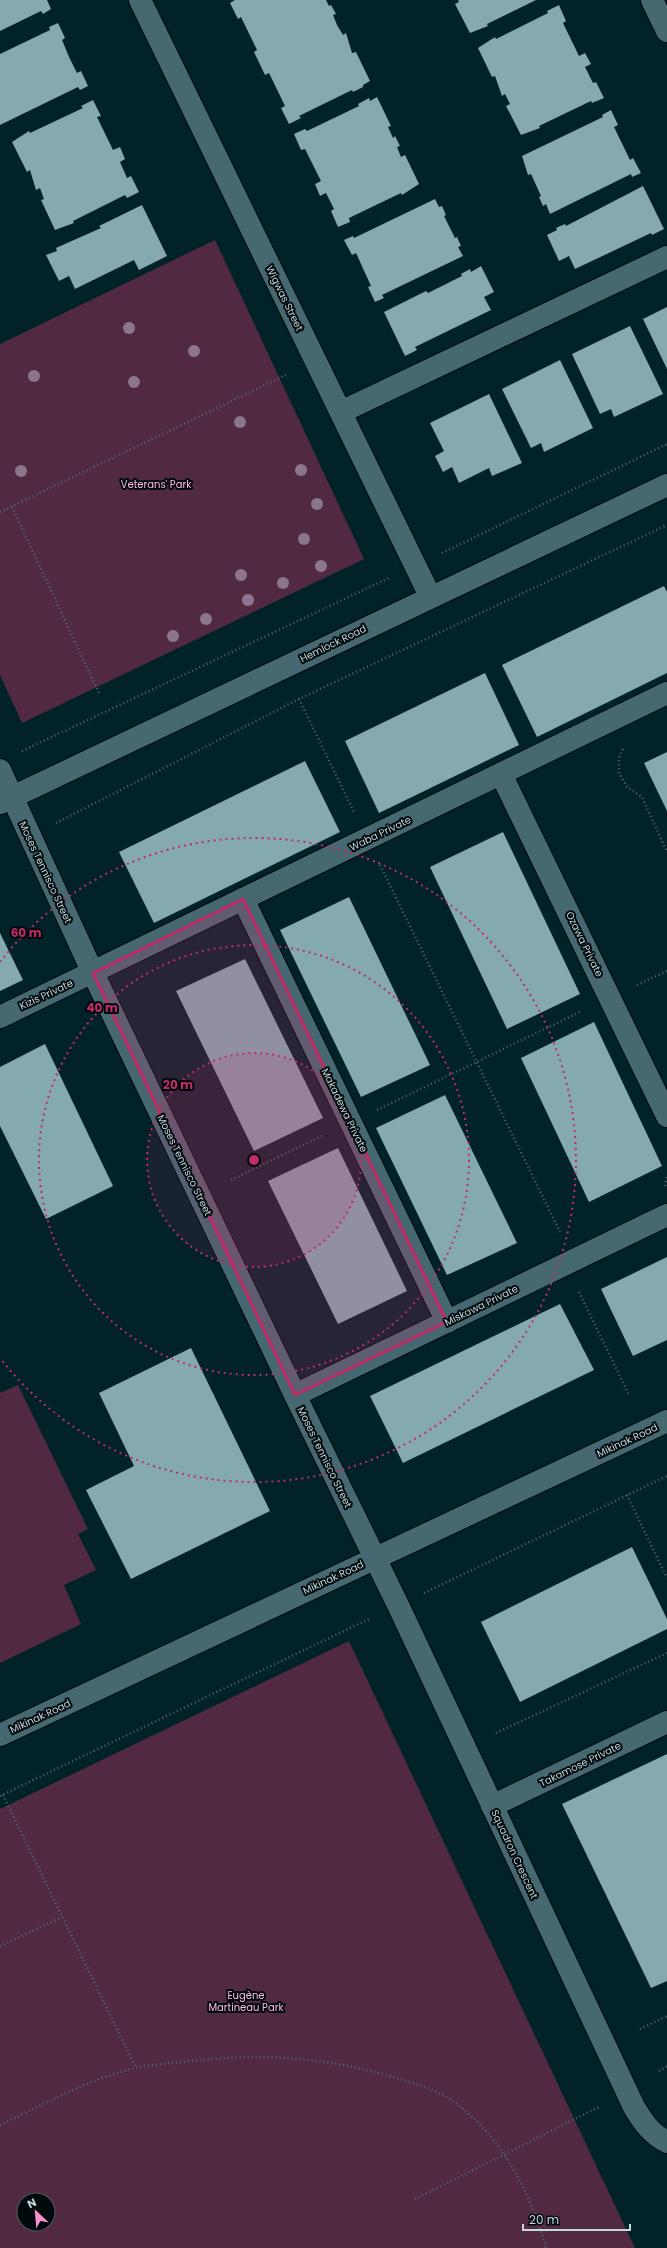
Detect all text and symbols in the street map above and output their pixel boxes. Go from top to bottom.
street label: Wigwas Street [262,263,307,334]
park label: Veterans' Park [121,477,192,492]
street label: Hemlock Road [297,621,369,666]
street label: Waba Private [347,812,414,855]
street label: Moses Tennisco Street [15,819,76,926]
street label: Ozawa Private [562,909,607,979]
text: 60 m [11,924,42,941]
street label: Kizis Private [17,975,75,1013]
text: 40 m [86,999,118,1016]
street label: Makadewa Private [318,1066,371,1155]
text: 20 m [163,1076,193,1093]
street label: Moses Tennisco Street [154,1112,216,1219]
centre of rings [247,1153,261,1167]
street label: Miskawa Private [442,1281,520,1330]
street label: Moses Tennisco Street [294,1404,356,1511]
street label: Mikinak Road [594,1420,660,1461]
street label: Mikinak Road [300,1557,366,1598]
street label: Mikinak Road [7,1696,73,1737]
street label: Takamose Private [537,1738,624,1791]
street label: Squadron Crescent [487,1807,542,1902]
park label: Eugène Martineau Park [208,1988,284,2015]
north arrow [16,2192,56,2232]
text: N [24,2194,39,2212]
scale bar [523,2206,630,2232]
text: 20 m [529,2211,559,2228]

